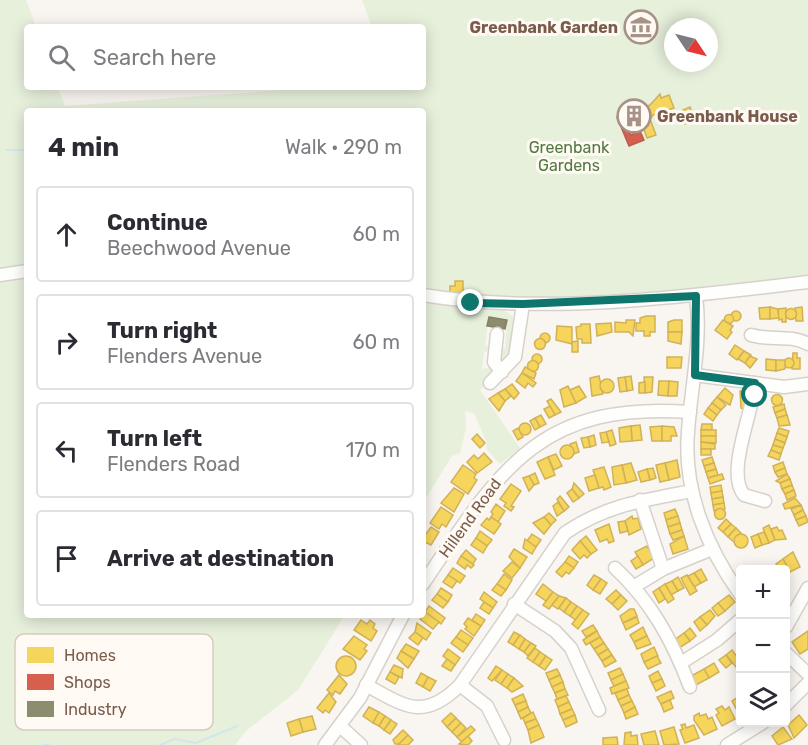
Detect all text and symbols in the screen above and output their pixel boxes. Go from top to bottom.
museum icon: Greenbank Garden [623,9,659,45]
place label: Greenbank Garden [469,18,618,37]
north arrow [664,18,718,72]
search box [24,24,426,90]
icon: search [45,41,78,74]
text: Search here [93,44,216,71]
building icon: Greenbank House [616,98,652,134]
place label: Greenbank House [657,107,798,126]
text: 4 min [48,132,119,163]
text: Walk · 290 m [285,135,402,159]
park label: Greenbank Gardens [529,138,610,175]
text: Continue [107,209,208,236]
icon: ahead [50,218,83,251]
text: 60 m [353,222,400,246]
text: Beechwood Avenue [107,236,291,260]
route end [457,289,483,315]
text: Turn right [107,317,217,344]
icon: right [50,326,83,359]
text: 60 m [353,330,400,354]
text: Flenders Avenue [107,344,262,368]
route start [741,381,767,407]
text: Turn left [107,425,202,452]
icon: left [50,434,83,467]
text: 170 m [346,438,400,462]
text: Flenders Road [107,452,240,476]
street label: Hillend Road [435,475,505,561]
icon: arrive [50,542,83,575]
text: Arrive at destination [107,545,334,572]
map controls [736,565,790,727]
button: + [736,565,790,619]
button: − [736,619,790,673]
legend [15,634,213,730]
text: Homes [64,646,116,665]
text: Shops [64,673,111,692]
button: layers [736,673,790,727]
text: Industry [64,700,127,719]

